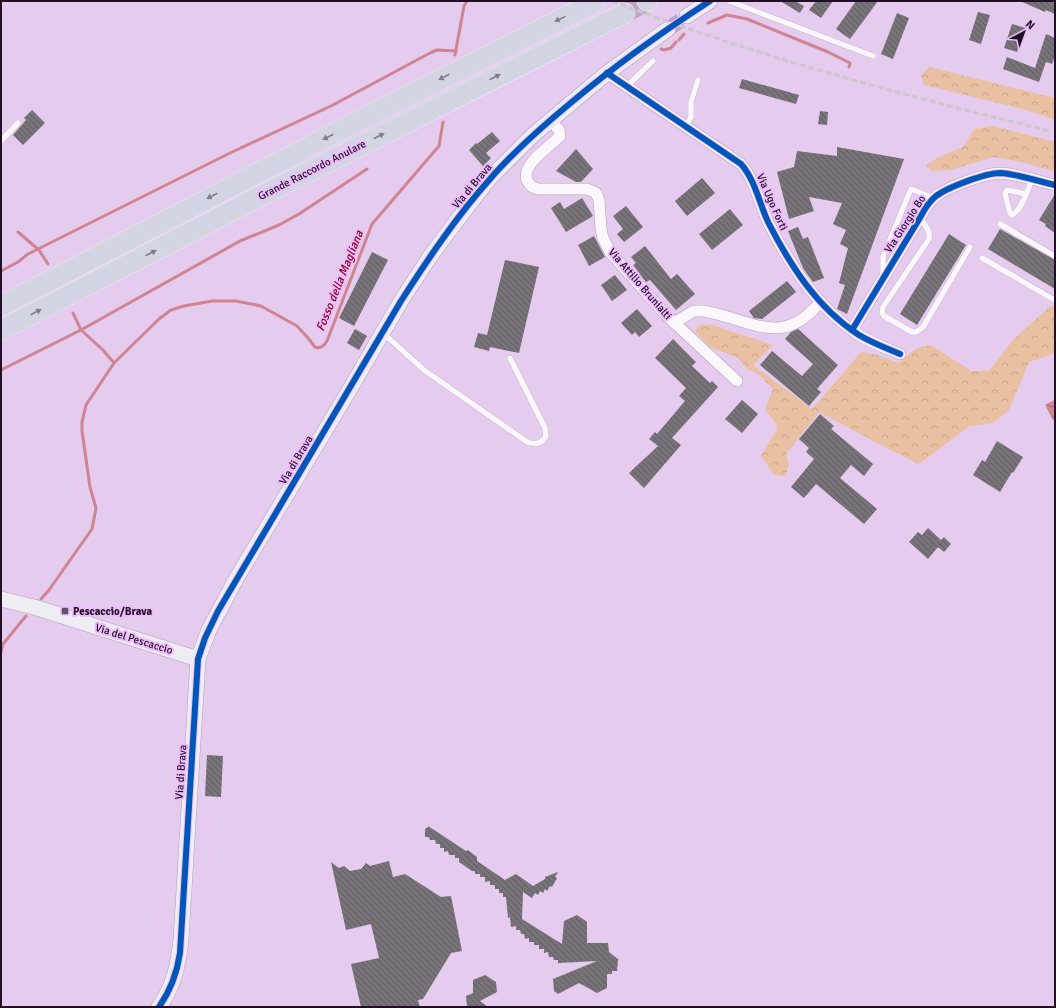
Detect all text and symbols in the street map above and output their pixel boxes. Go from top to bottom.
north arrow [1004,12,1044,52]
one-way arrow [554,15,565,22]
text: N [1023,17,1037,32]
one-way arrow [438,74,450,81]
one-way arrow [489,74,501,80]
one-way arrow [322,133,334,140]
one-way arrow [373,133,385,139]
street label: Grande Raccordo Anulare [256,137,368,203]
street label: Via di Brava [449,160,495,211]
street label: Via Ugo Forti [754,172,790,232]
street label: Via Giorgio Bo [881,192,929,255]
one-way arrow [207,193,218,199]
water label: Fosso della Magliana [313,228,367,333]
street label: Via Attilio Brunialti [606,246,674,322]
one-way arrow [145,249,157,256]
one-way arrow [30,309,41,316]
street label: Via di Brava [276,433,316,487]
place label: Pescaccio/Brava [73,605,152,618]
marker: Pescaccio/Brava [60,606,70,616]
street label: Via del Pescaccio [94,621,175,657]
street label: Via di Brava [173,744,189,800]

